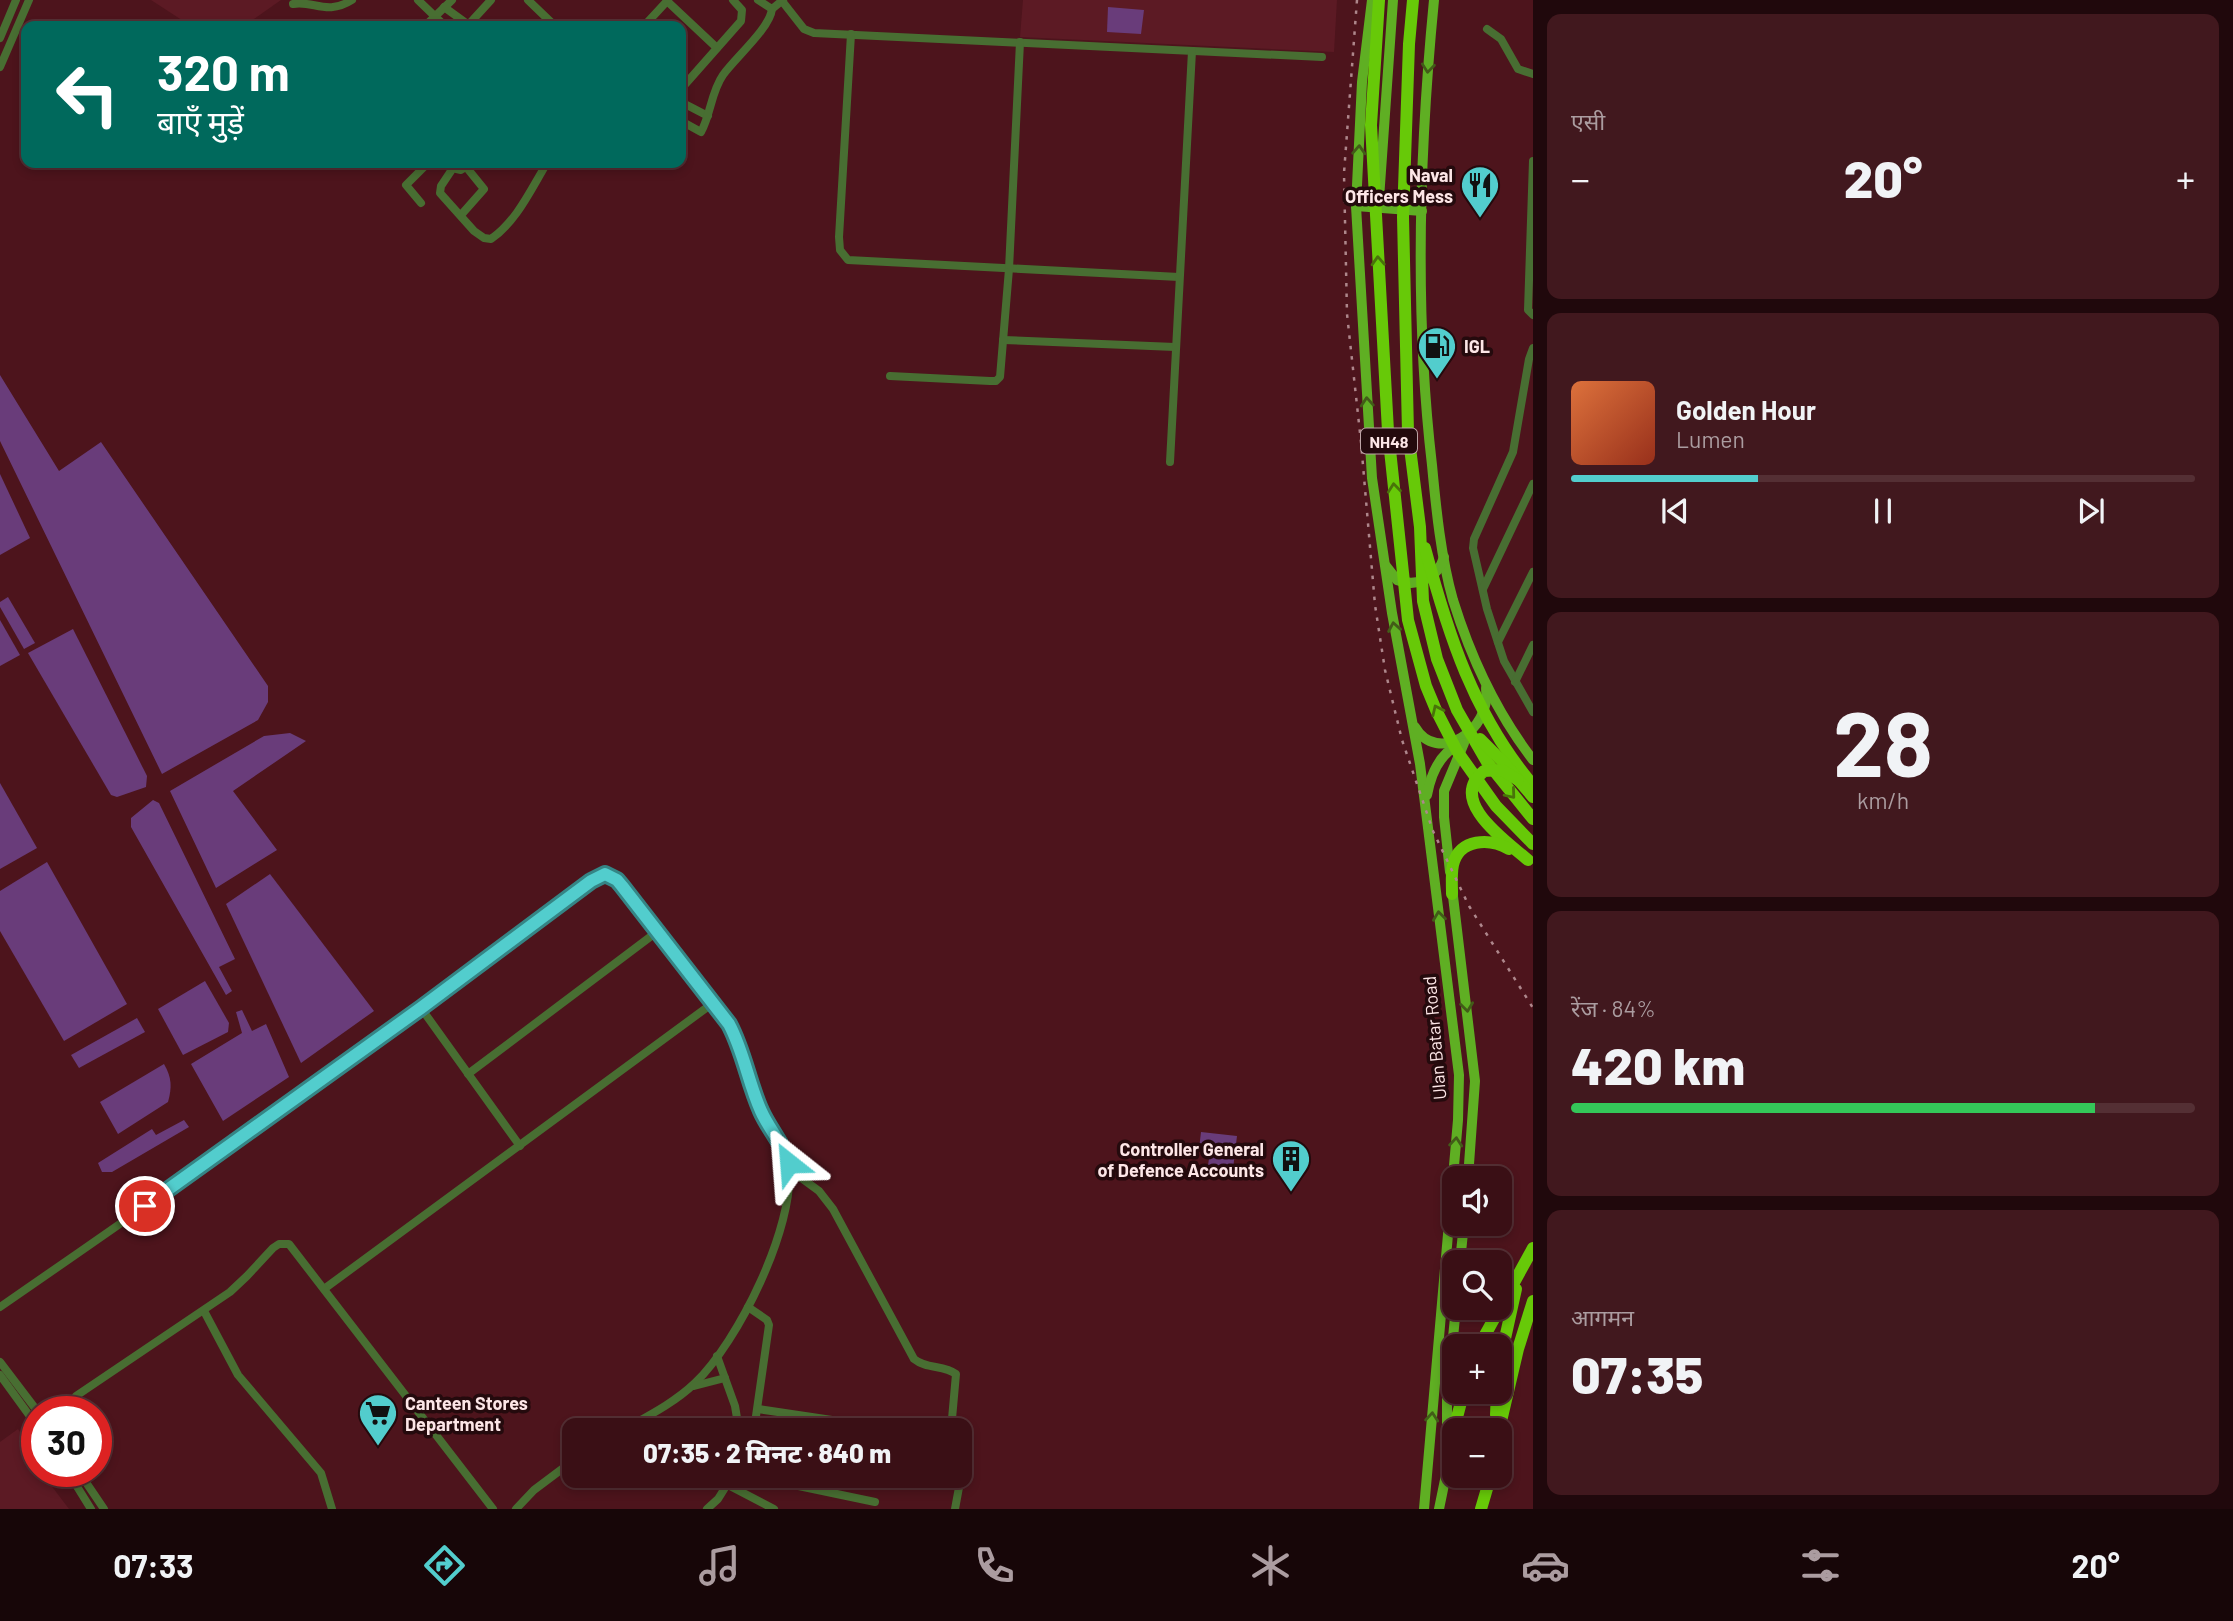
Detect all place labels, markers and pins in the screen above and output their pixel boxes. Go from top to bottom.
place label: Naval Officers Mess [1345,164,1453,207]
restaurant icon: Naval Officers Mess [1459,164,1501,219]
fuel station icon: IGL [1416,325,1458,380]
place label: IGL [1464,335,1490,357]
place label: Controller General of Defence Accounts [1097,1138,1264,1181]
building icon: Controller General of Defence Accounts [1270,1138,1312,1193]
pin [115,1176,175,1236]
supermarket icon: Canteen Stores Department [357,1392,399,1447]
place label: Canteen Stores Department [405,1392,528,1435]

